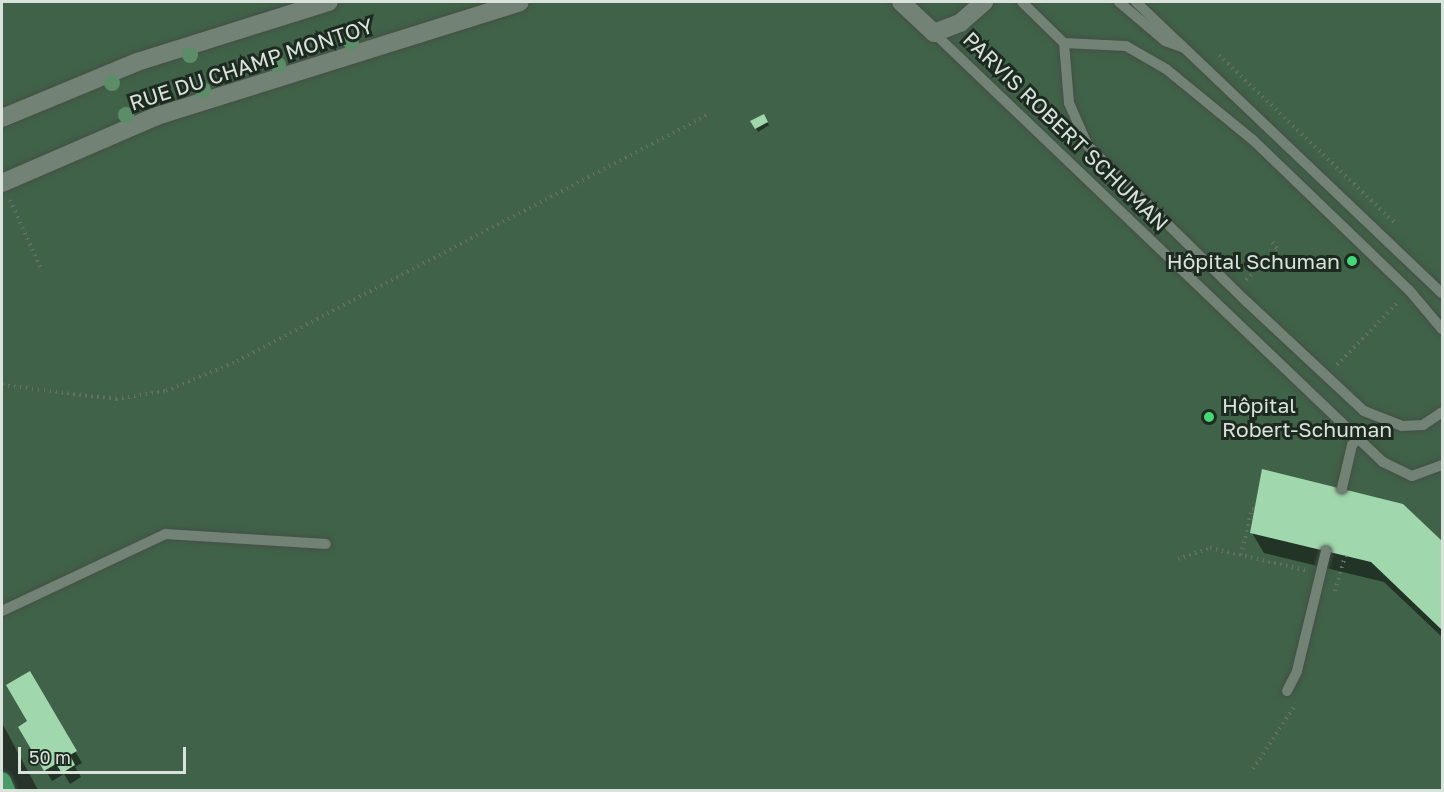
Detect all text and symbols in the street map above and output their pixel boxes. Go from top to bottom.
street label: RUE DU CHAMP MONTOY [126,13,376,115]
street label: PARVIS ROBERT SCHUMAN [958,26,1174,236]
place label: Hôpital Schuman [1167,248,1340,274]
marker: Hôpital Schuman [1345,254,1359,268]
place label: Hôpital Robert-Schuman [1222,392,1392,442]
marker: Hôpital Robert-Schuman [1200,408,1218,426]
scale bar [21,735,189,773]
text: 50 m [29,746,71,768]

